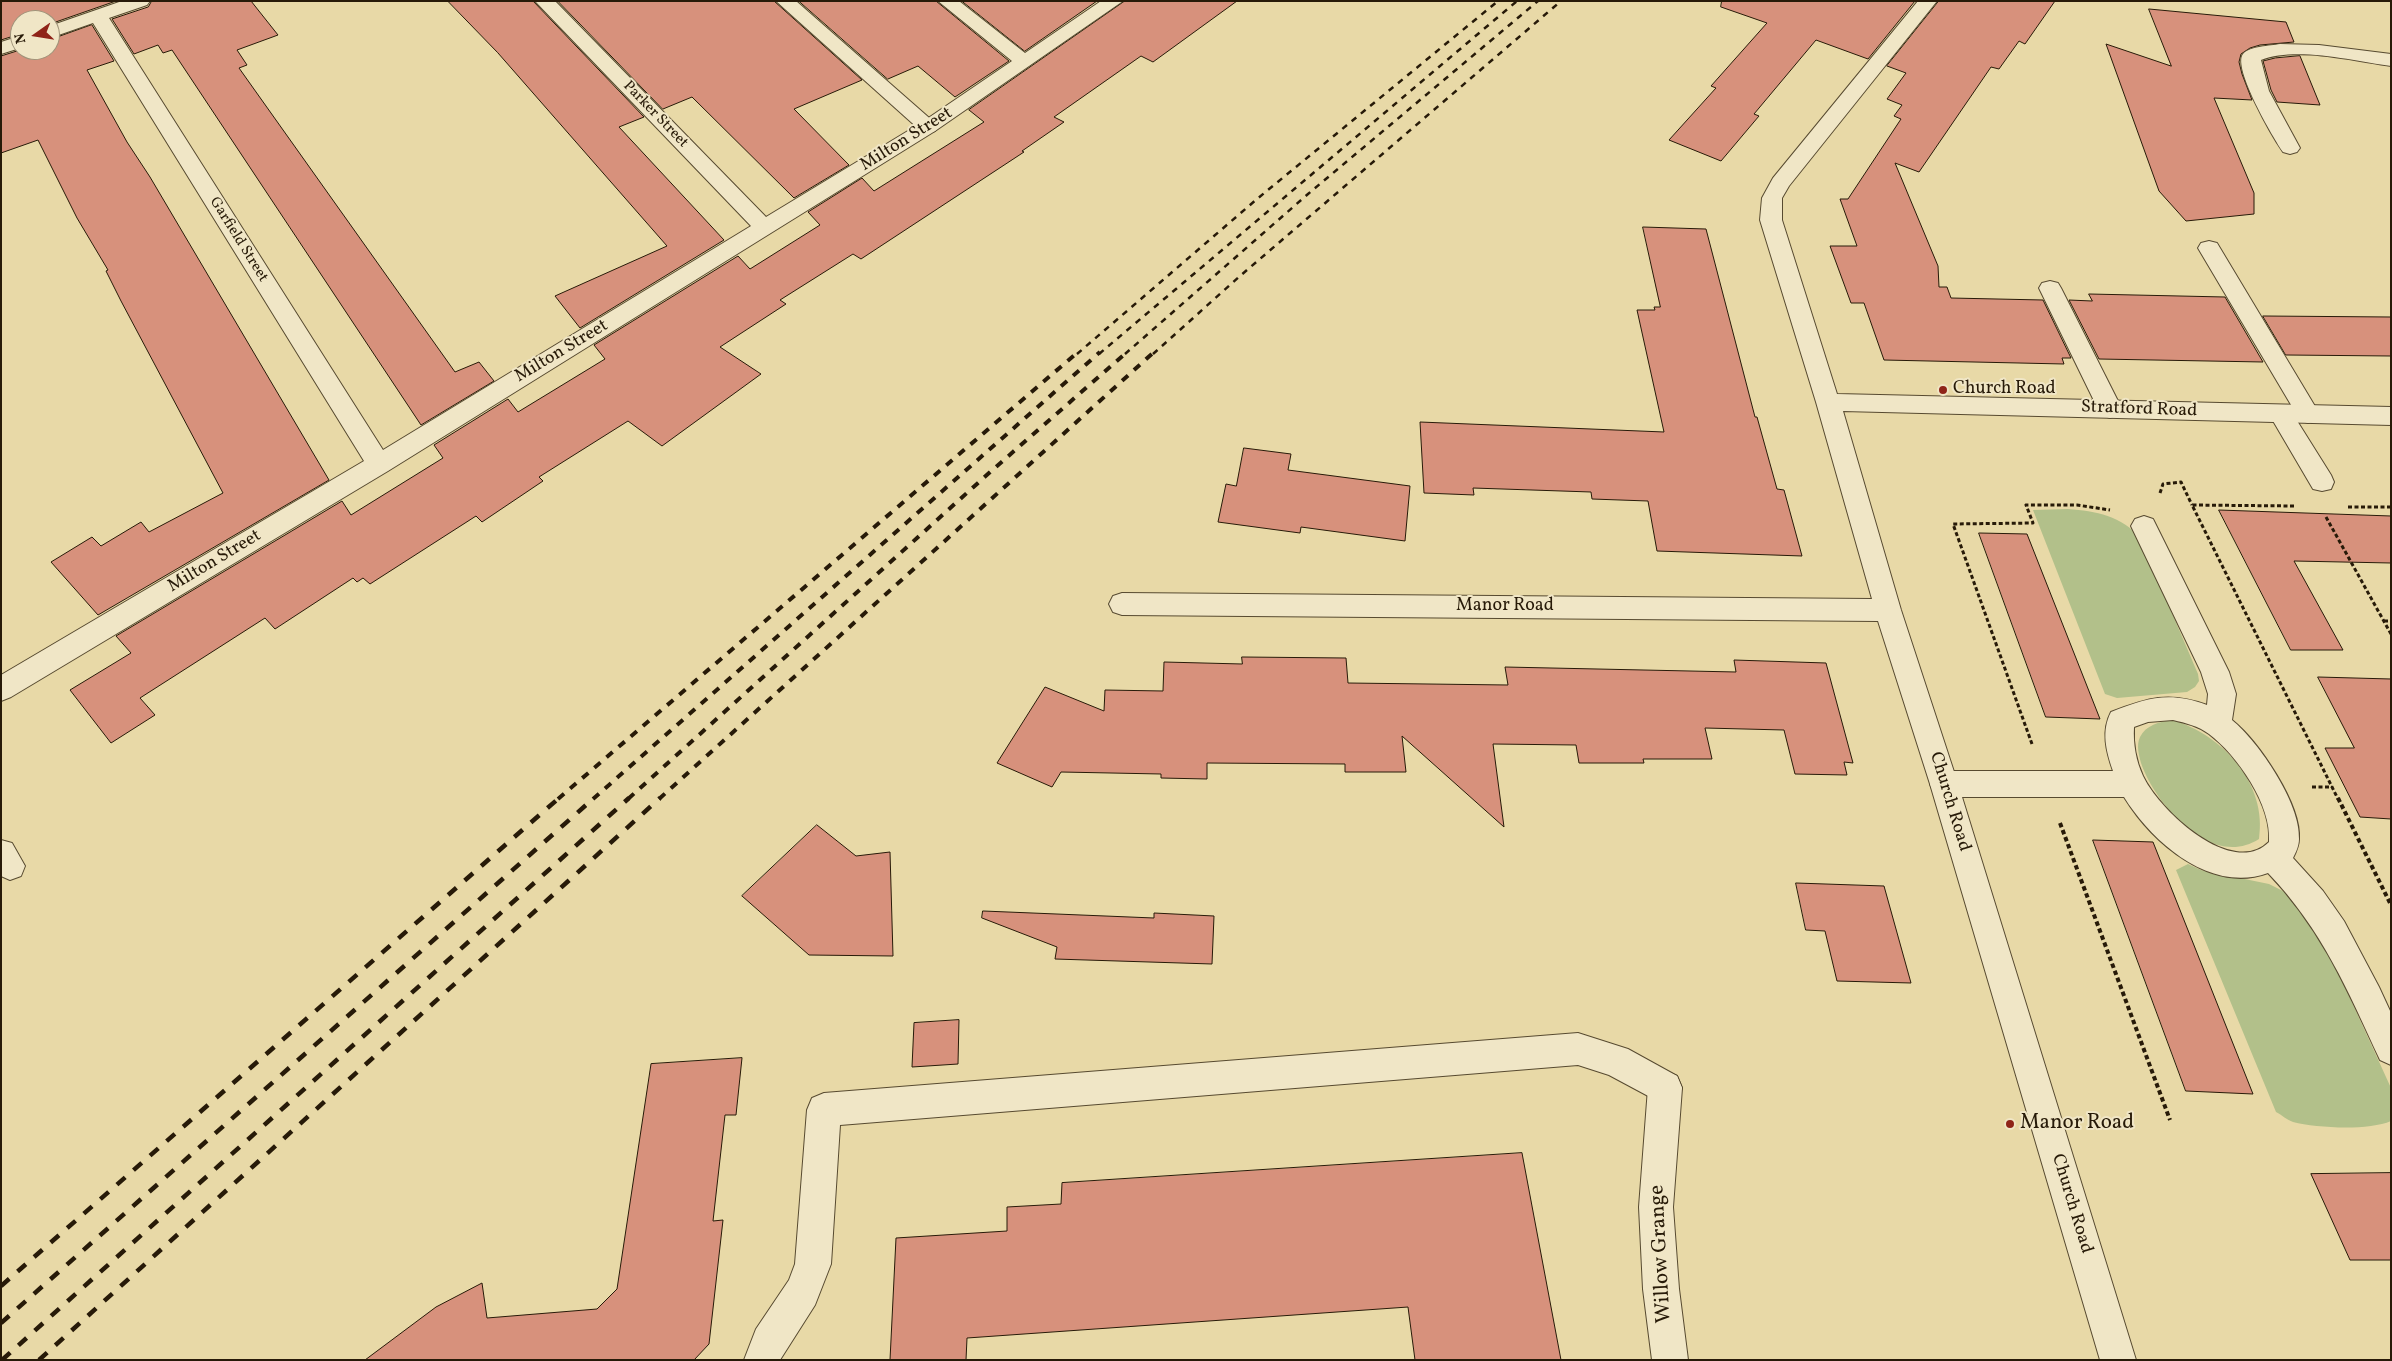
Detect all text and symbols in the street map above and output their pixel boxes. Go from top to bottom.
north arrow [10,10,60,60]
text: N [10,31,31,45]
street label: Parker Street [619,78,691,152]
street label: Milton Street [857,103,957,177]
street label: Garfield Street [205,194,271,286]
street label: Milton Street [512,316,612,388]
place label: Church Road [1953,379,2056,401]
marker: Church Road [1937,384,1949,396]
street label: Stratford Road [2080,397,2198,423]
street label: Milton Street [165,526,265,598]
street label: Manor Road [1456,596,1554,618]
street label: Church Road [1924,750,1974,854]
place label: Manor Road [2020,1111,2134,1137]
marker: Manor Road [2004,1118,2016,1130]
street label: Church Road [2046,1152,2096,1256]
street label: Willow Grange [1646,1184,1678,1324]

